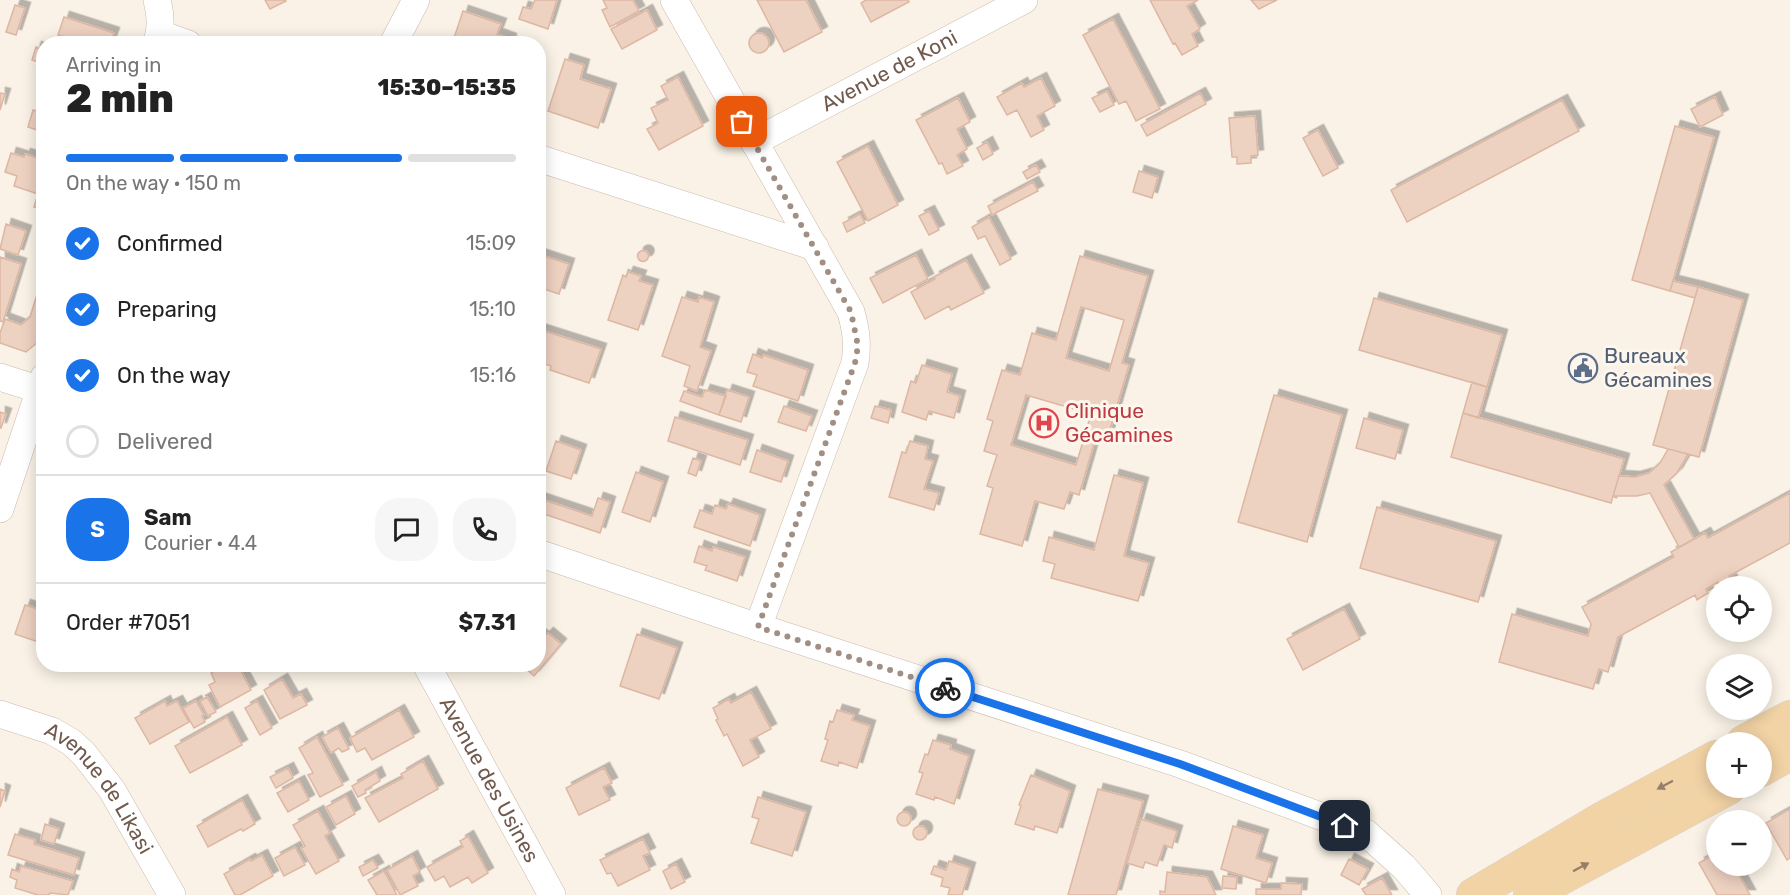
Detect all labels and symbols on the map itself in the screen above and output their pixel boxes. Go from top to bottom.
street label: Avenue de Koni [817,24,961,116]
pin [716,96,767,147]
place label: Bureaux Gécamines [1604,343,1712,392]
public building icon: Bureaux Gécamines [1567,352,1599,384]
place label: Clinique Gécamines [1065,398,1173,447]
hospital icon: Clinique Gécamines [1028,407,1060,439]
courier [915,658,975,718]
street label: Avenue des Usines [434,693,545,867]
street label: Avenue de Likasi [41,717,159,858]
one-way arrow [1656,780,1673,790]
pin [1319,800,1370,851]
one-way arrow [1573,862,1590,872]

